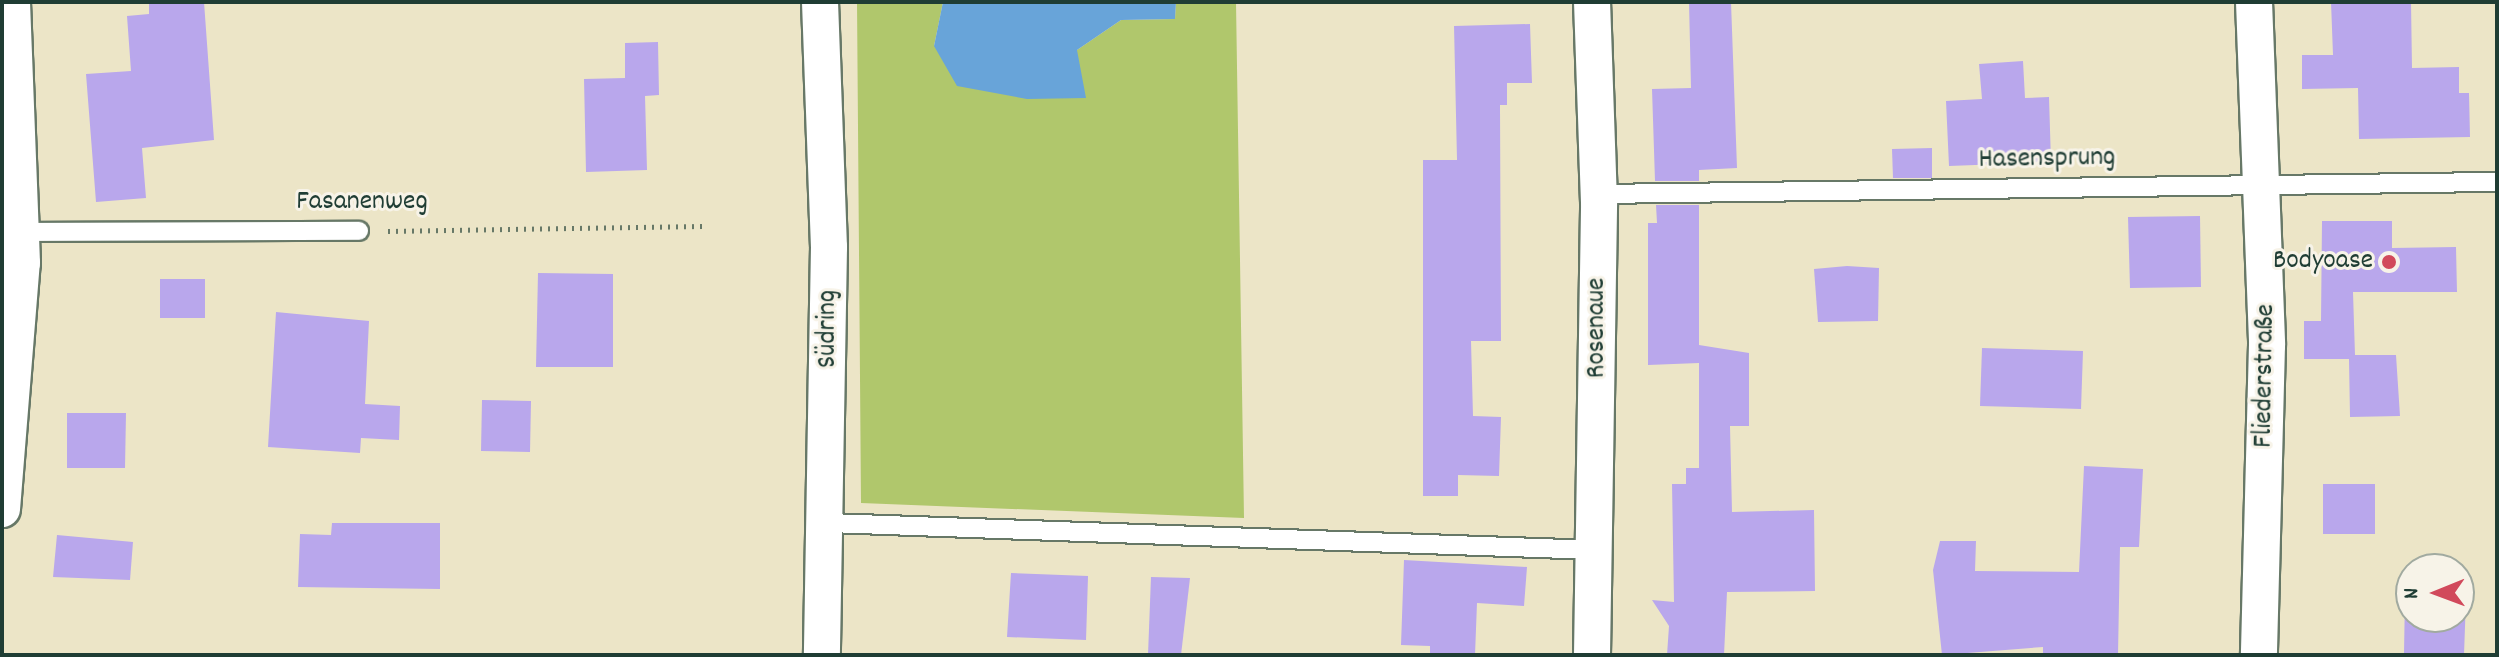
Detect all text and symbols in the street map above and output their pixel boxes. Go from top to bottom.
street label: Hasensprung [1978,142,2116,178]
street label: Fasanenweg [296,186,428,220]
place label: Bodyoase [2273,245,2373,279]
marker: Bodyoase [2380,253,2398,271]
street label: Rosenaue [1581,278,1615,378]
street label: Südring [812,290,846,368]
street label: Fliederstraße [2248,304,2284,448]
north arrow [2395,553,2475,633]
text: N [2397,588,2428,599]

